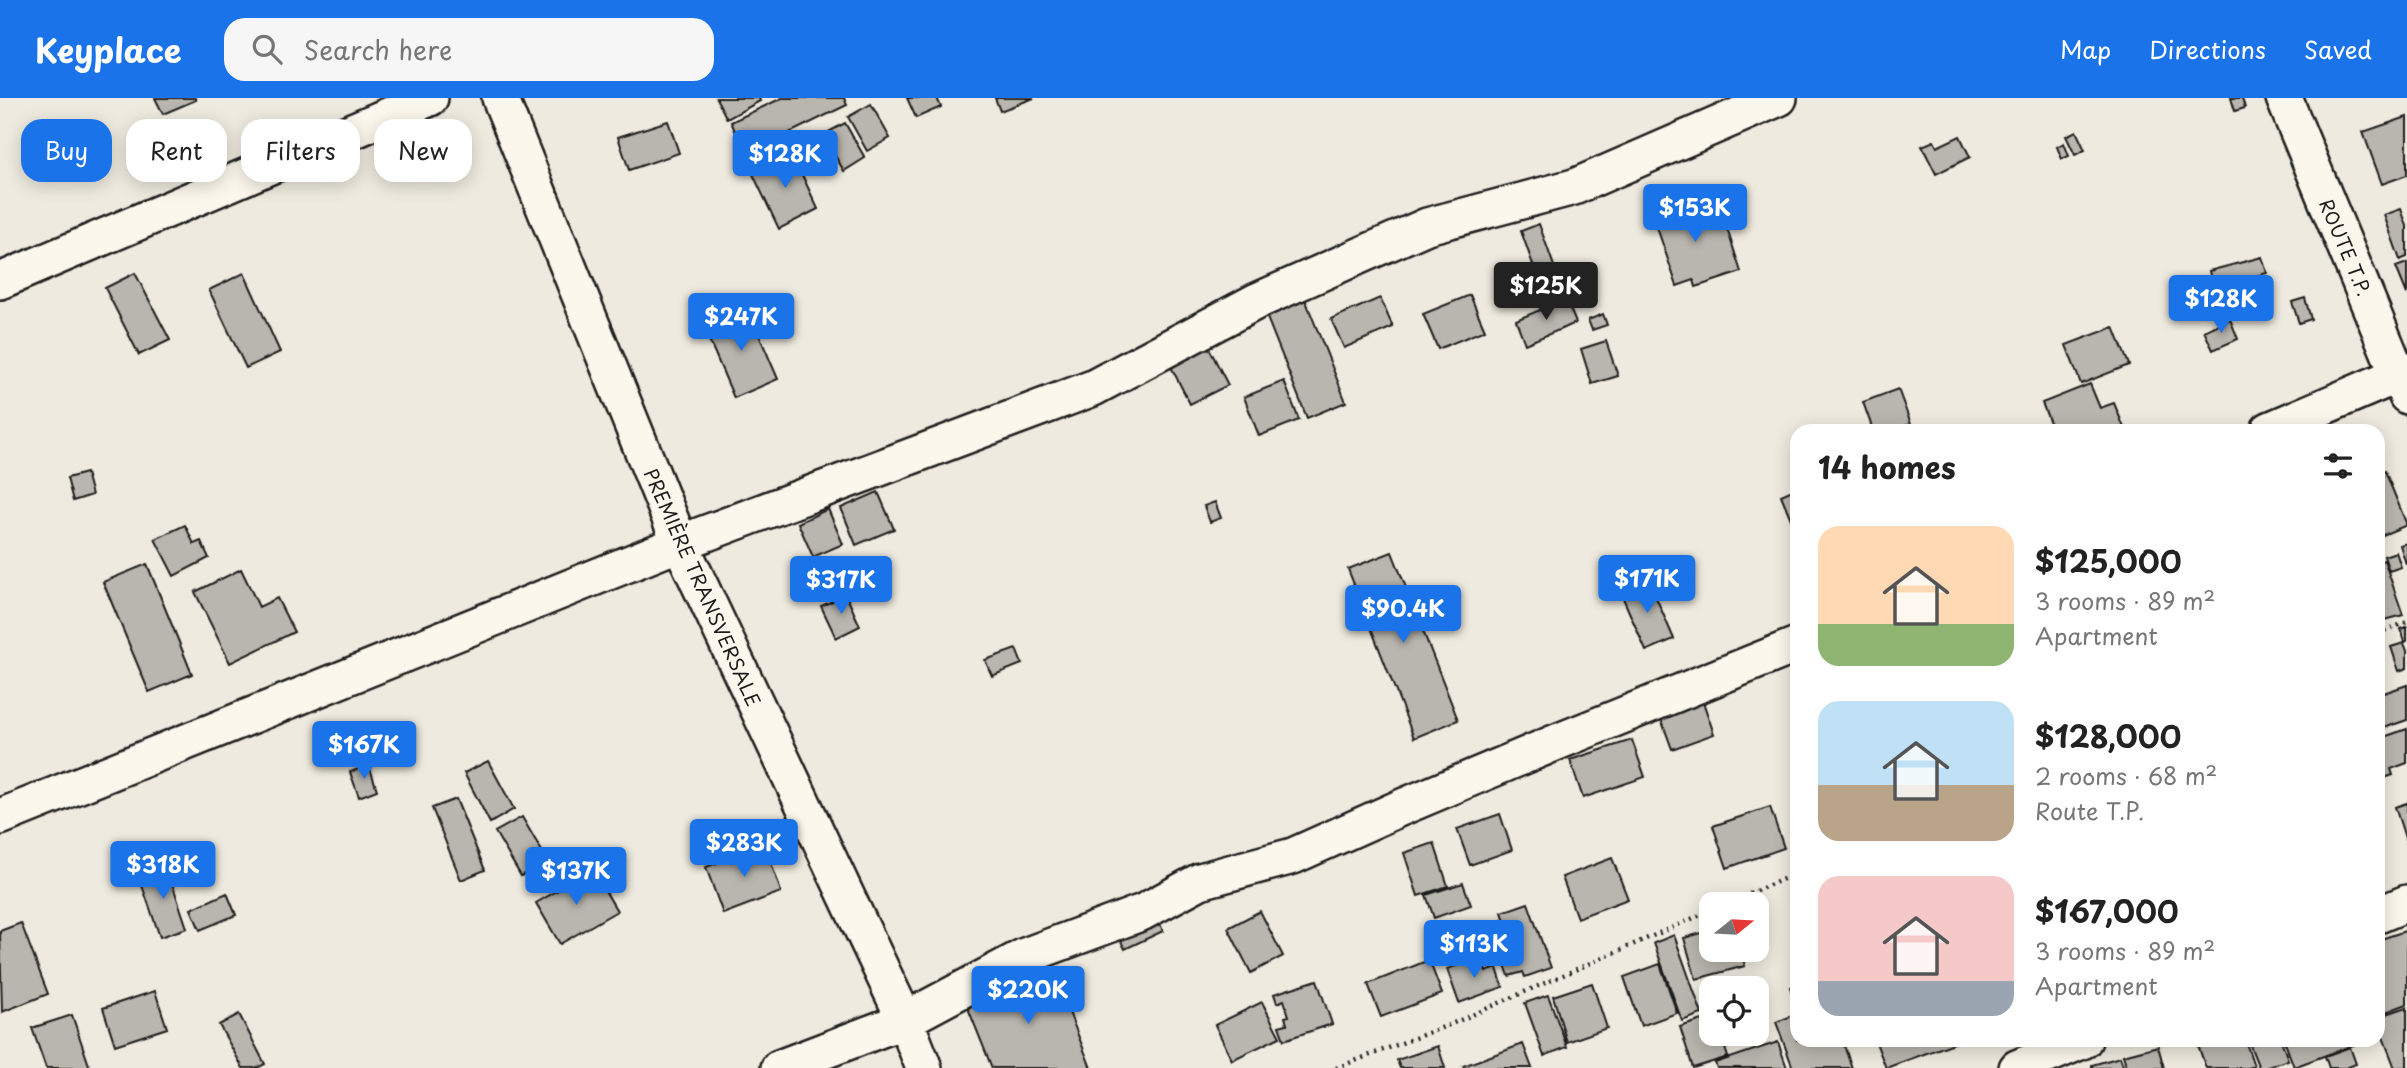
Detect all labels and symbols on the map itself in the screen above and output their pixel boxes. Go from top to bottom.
pin: $128K [736,130,834,190]
pin: $153K [1646,184,1744,244]
street label: ROUTE T.P. [2313,194,2379,300]
pin: $125K [1497,262,1595,322]
pin: $128K [2172,275,2270,335]
pin: $247K [692,294,790,353]
street label: PREMIÈRE TRANSVERSALE [638,463,768,711]
pin: $317K [792,556,890,616]
pin: $171K [1598,556,1696,615]
pin: $90.4K [1346,586,1460,645]
pin: $167K [315,722,413,781]
pin: $283K [695,820,793,879]
pin: $318K [114,842,212,901]
pin: $137K [527,848,625,907]
north arrow [1699,892,1769,962]
pin: $113K [1425,920,1523,980]
pin: $220K [979,967,1077,1026]

